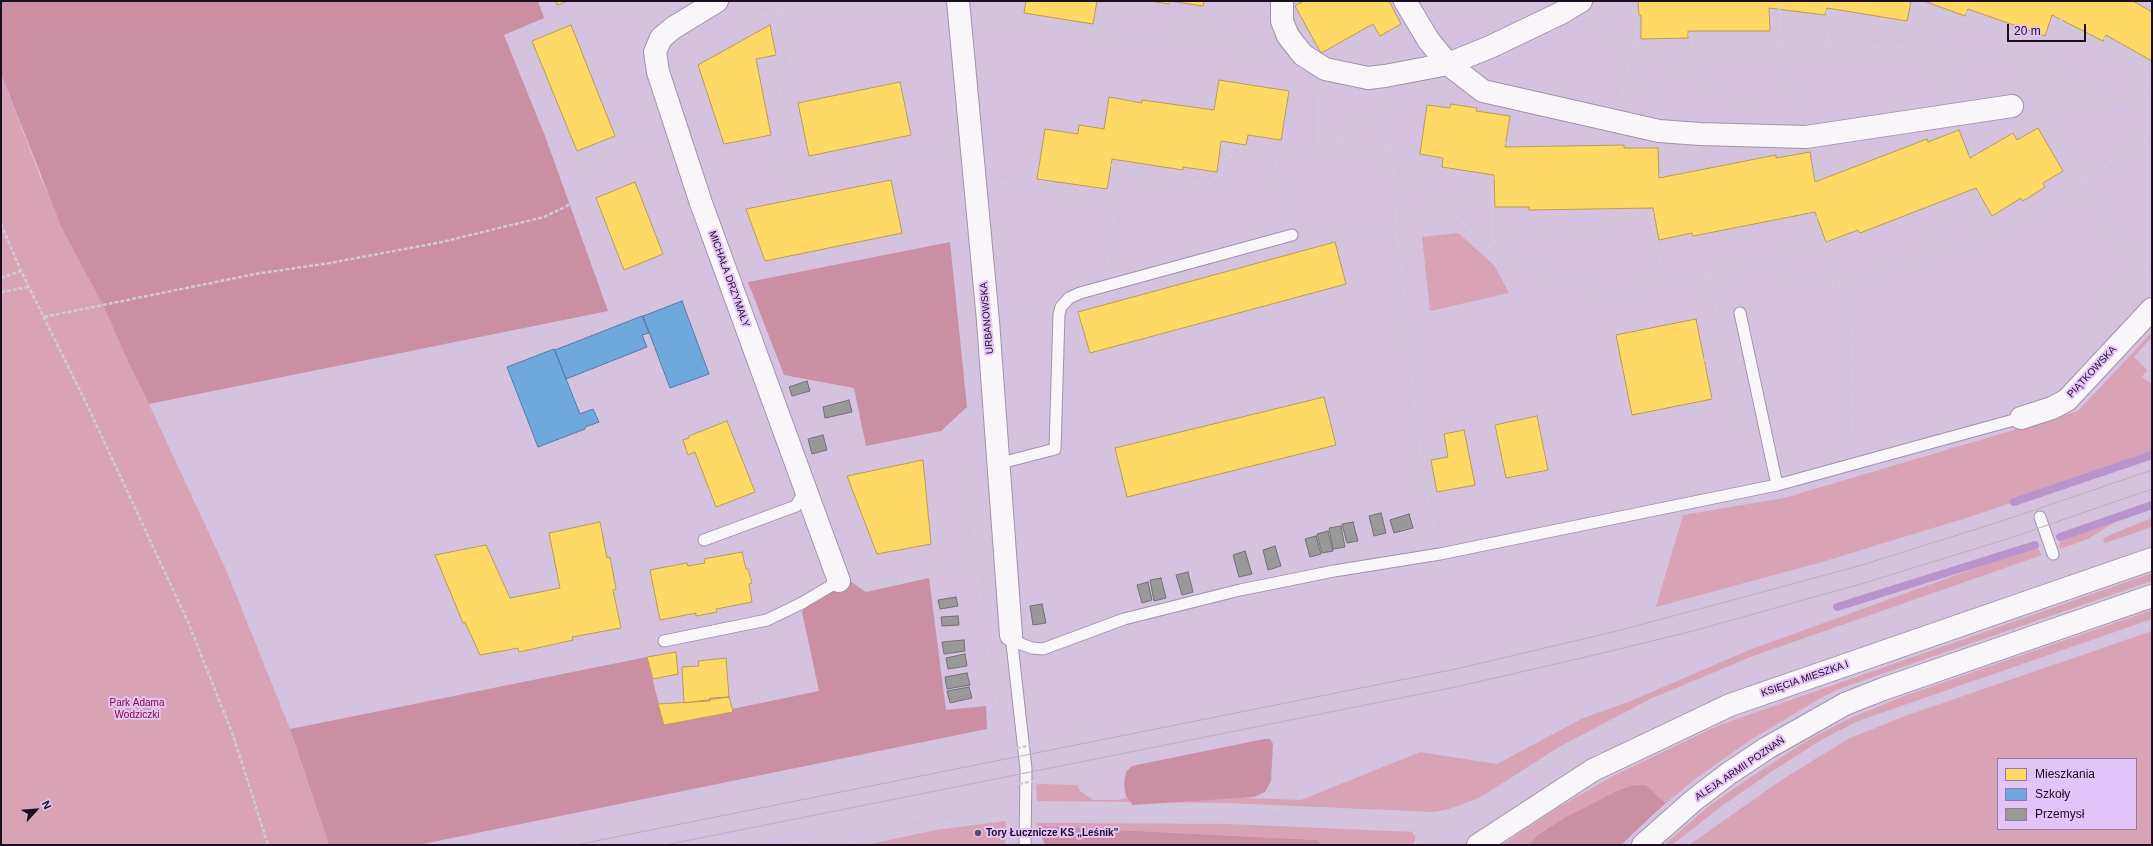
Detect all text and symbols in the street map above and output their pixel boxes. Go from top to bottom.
scale bar [2009,16,2088,42]
text: 20 m [2014,24,2041,38]
street label: MICHAŁA DRZYMAŁY [706,229,752,329]
street label: URBANOWSKA [978,281,996,355]
street label: PIĄTKOWSKA [2065,344,2119,400]
street label: KSIĘCIA MIESZKA I [1760,658,1850,700]
park label: Park Adama Wodziczki [109,697,165,720]
street label: ALEJA ARMII POZNAŃ [1693,735,1787,803]
legend [1997,758,2137,830]
text: Mieszkania [2035,767,2095,781]
text: Szkoły [2035,787,2070,801]
north arrow [16,790,56,830]
text: N [40,799,54,811]
text: Przemysł [2035,807,2084,821]
place label: Tory Łucznicze KS „Leśnik” [986,827,1119,839]
marker: Tory Łucznicze KS „Leśnik” [973,828,983,838]

